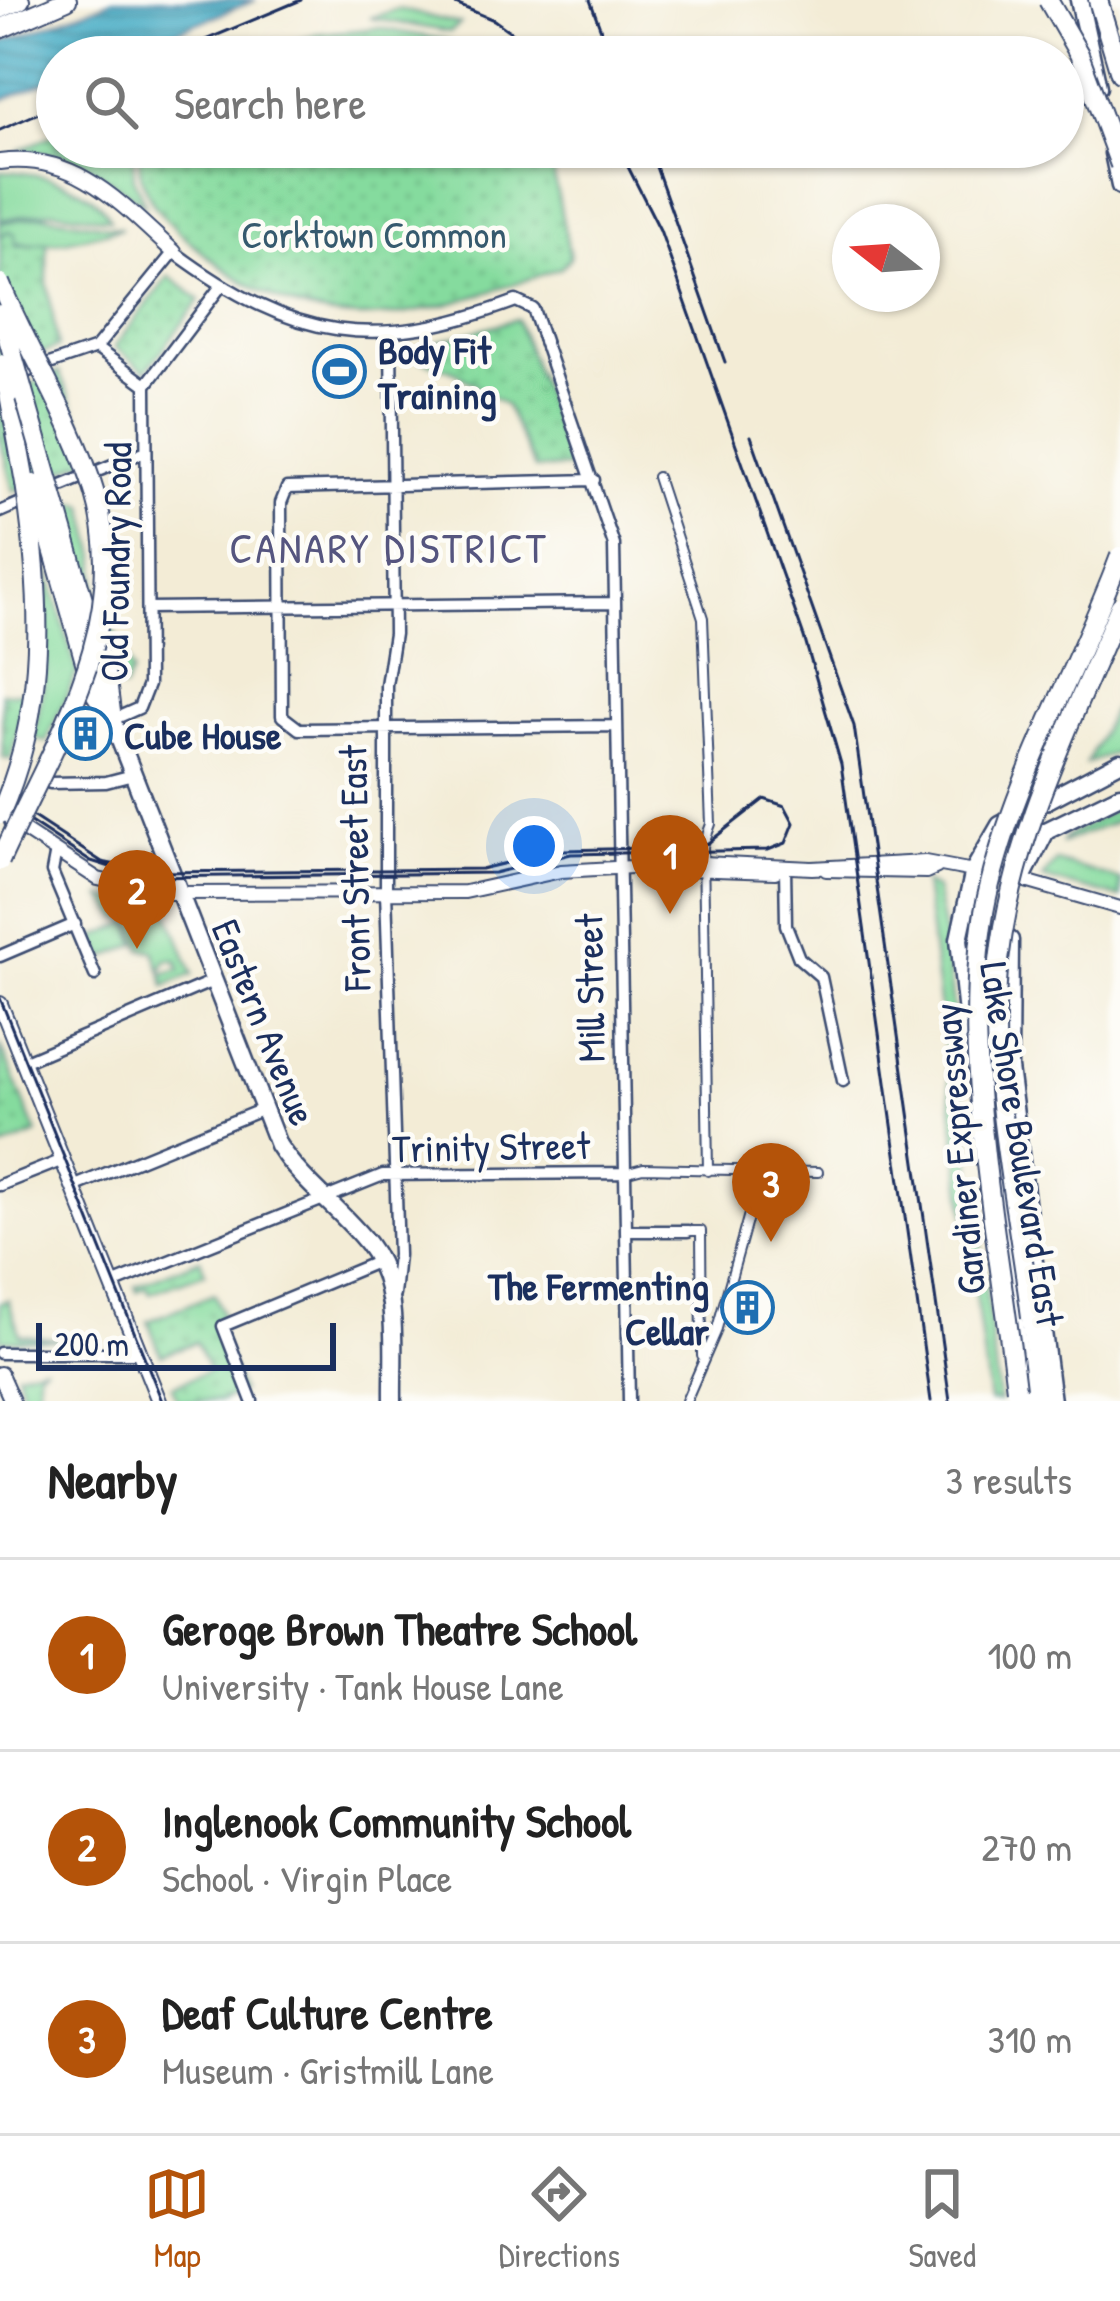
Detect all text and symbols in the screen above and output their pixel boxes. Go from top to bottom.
search box [36,36,1084,168]
icon: search [78,69,144,135]
text: Search here [174,72,366,133]
north arrow [832,204,940,312]
park label: Corktown Common [241,207,507,260]
place label: Body Fit Training [377,323,497,422]
sports icon: Body Fit Training [311,343,367,399]
street label: Old Foundry Road [86,442,144,682]
district label: CANARY DISTRICT [229,519,549,576]
building icon: Cube House [57,706,113,762]
place label: Cube House [124,708,282,761]
street label: Front Street East [325,744,383,992]
pin: 1 [631,815,709,914]
your location [504,816,564,876]
pin: 2 [98,850,176,949]
street label: Eastern Avenue [200,911,330,1133]
street label: Mill Street [561,913,617,1063]
street label: Lake Shore Boulevard East [968,958,1078,1330]
street label: Gardiner Expressway [919,1001,997,1297]
street label: Trinity Street [392,1118,591,1174]
pin: 3 [732,1143,810,1242]
place label: The Fermenting Cellar [487,1259,710,1357]
building icon: The Fermenting Cellar [720,1279,776,1335]
scale bar [36,1317,336,1370]
text: 200 m [54,1322,129,1366]
text: Nearby [48,1445,178,1514]
text: 3 results [946,1453,1072,1506]
text: Geroge Brown Theatre School [162,1598,637,1659]
text: 1 [80,1628,94,1681]
text: 100 m [987,1628,1072,1681]
text: University · Tank House Lane [162,1659,564,1712]
text: Inglenook Community School [162,1790,631,1851]
text: 2 [78,1820,96,1873]
text: 270 m [981,1820,1072,1873]
text: School · Virgin Place [162,1851,452,1904]
text: Deaf Culture Centre [162,1982,493,2043]
text: 3 [78,2012,96,2065]
text: 310 m [987,2012,1072,2065]
text: Museum · Gristmill Lane [162,2043,494,2096]
tab: Map [144,2161,210,2277]
tab: Directions [499,2161,620,2277]
tab: Saved [908,2161,976,2277]

